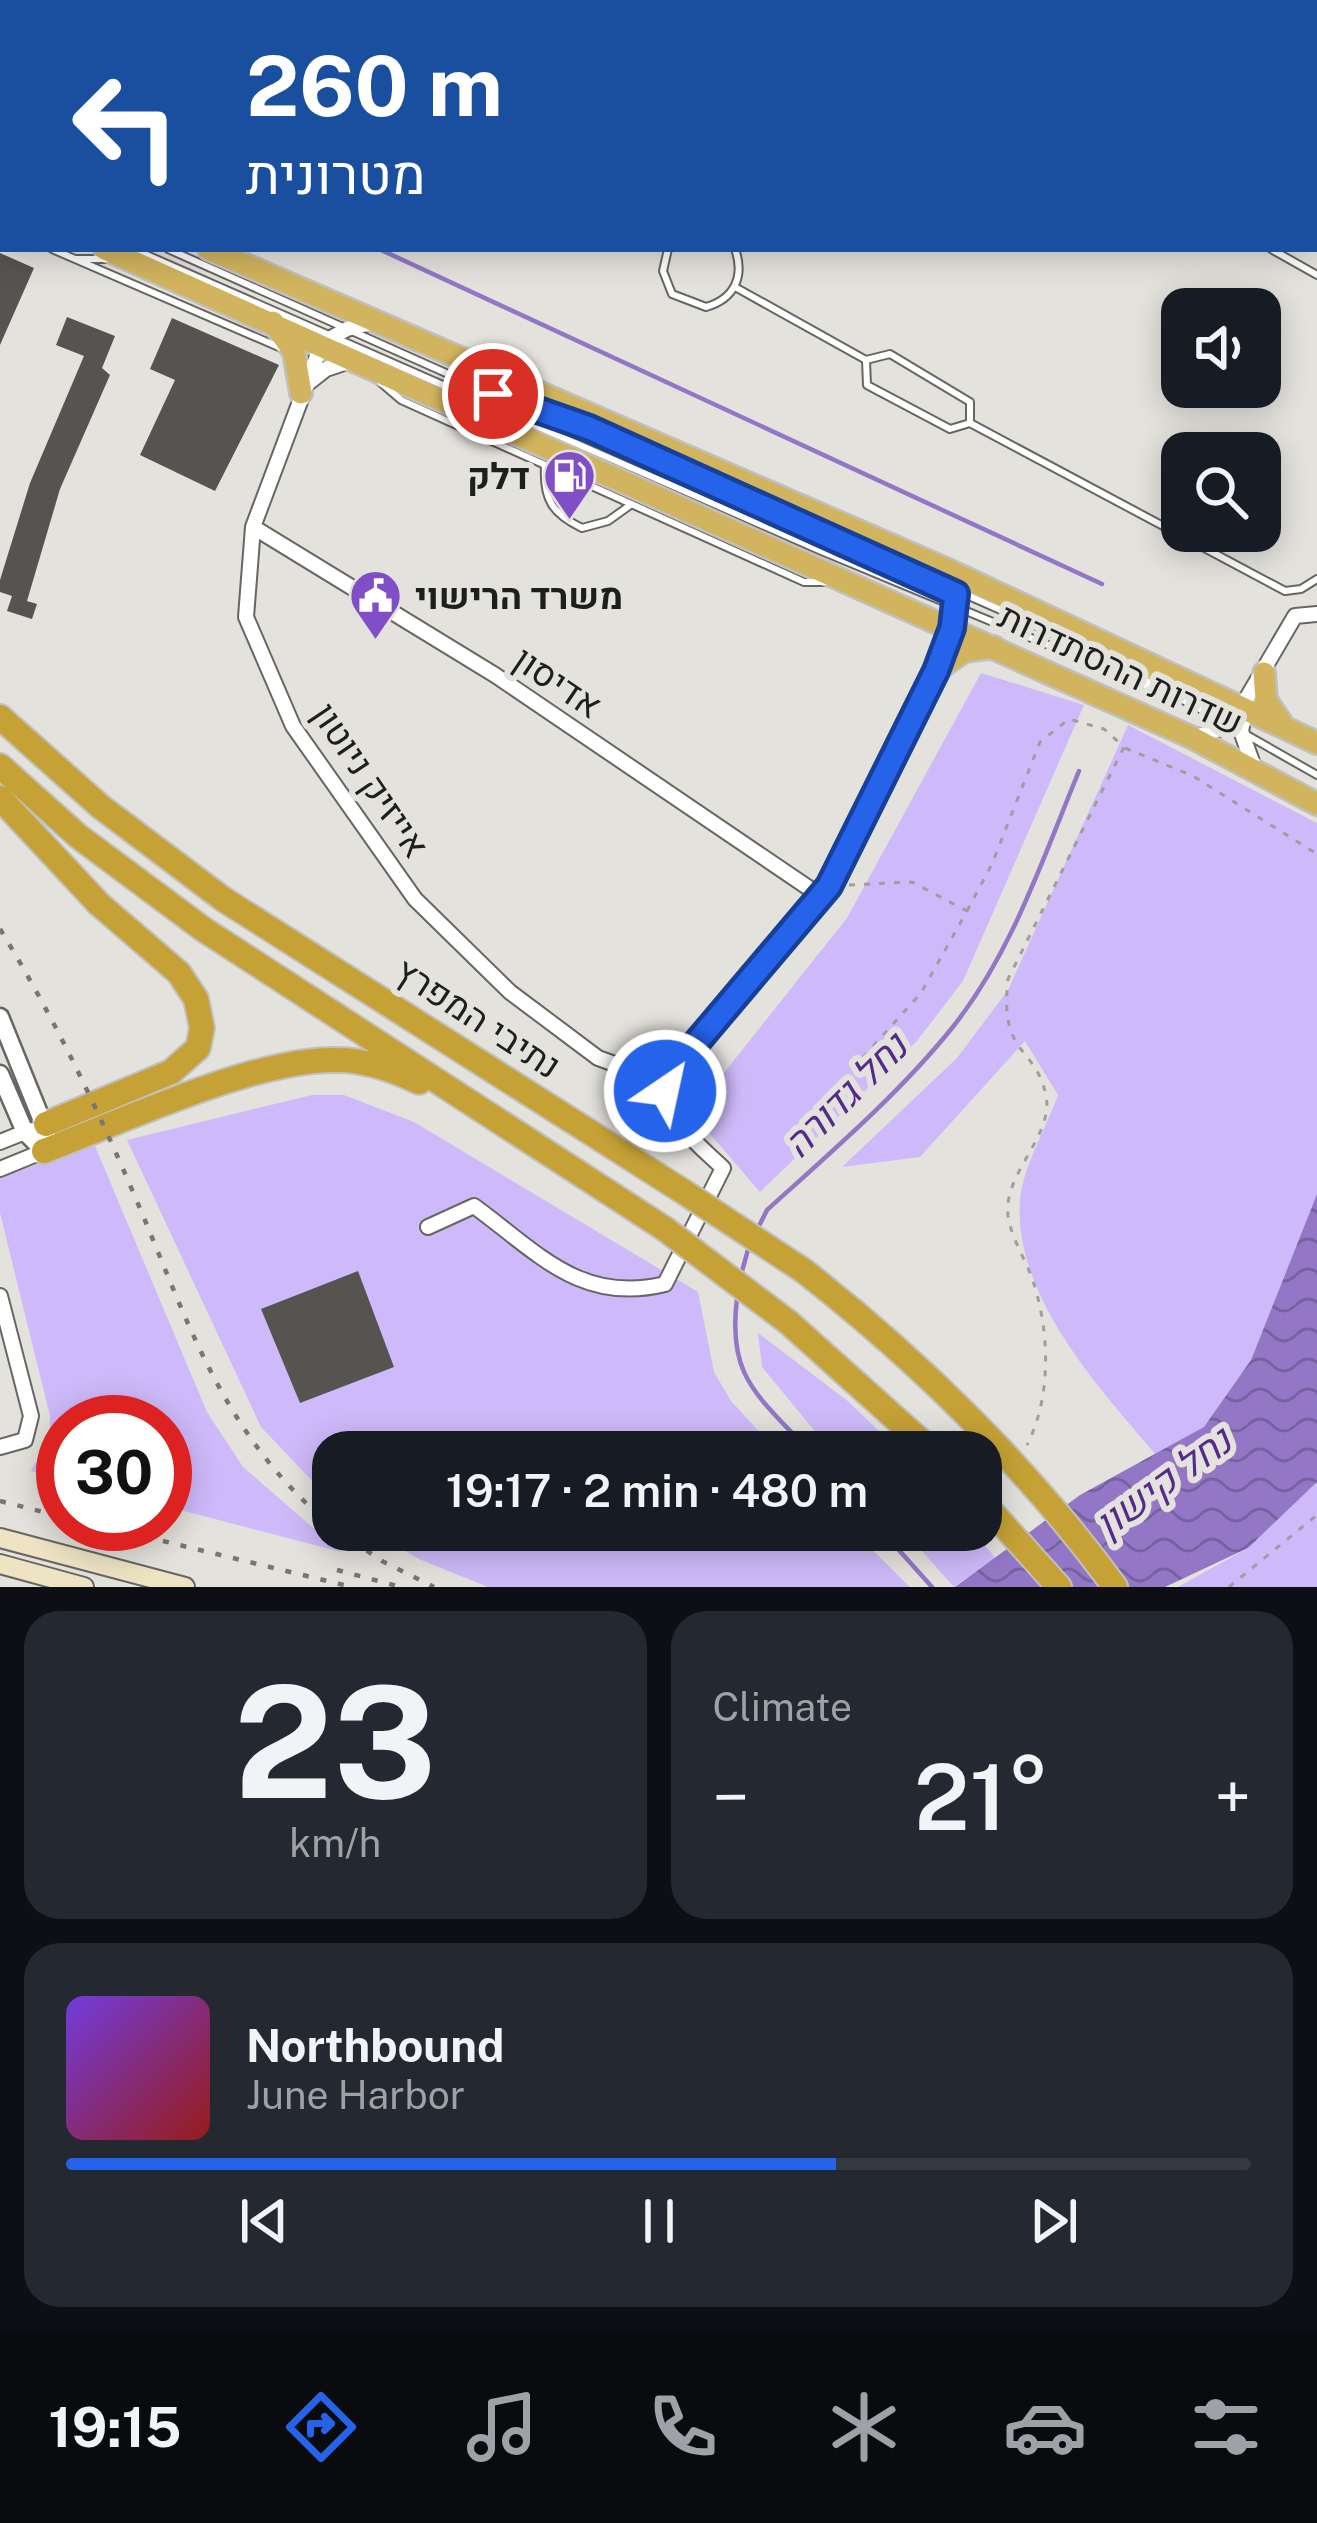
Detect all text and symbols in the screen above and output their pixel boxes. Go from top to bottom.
text: 260 m [246,36,503,135]
icon: left [48,48,204,204]
text: מטרונית [246,143,426,206]
map controls [1161,288,1281,552]
button: sound [1161,288,1281,408]
pin [442,343,544,445]
icon: arrive [460,361,526,427]
button: search [1161,432,1281,552]
fuel station icon: דלק [541,448,597,522]
place label: דלק [467,455,530,497]
public building icon: משרד הרישוי [348,568,404,642]
place label: משרד הרישוי [415,575,623,617]
street label: שדרות ההסתדרות [992,594,1250,744]
street label: אדיסון [506,638,610,726]
street label: אייזיק ניוטון [304,695,438,865]
street label: נתיבי המפרץ [388,949,568,1087]
water label: נחל גדורה [773,1021,919,1167]
position arrow [602,1028,728,1154]
speed limit sign: 30 [36,1395,192,1551]
water label: נחל קישון [1086,1416,1242,1547]
text: 19:17 · 2 min · 480 m [446,1464,868,1517]
text: 23 [234,1650,437,1833]
text: Climate [713,1684,852,1730]
text: 21° [914,1744,1049,1850]
text: − [713,1758,749,1836]
text: + [1214,1758,1251,1836]
text: km/h [289,1820,381,1866]
text: Northbound [246,2019,504,2072]
text: June Harbor [246,2072,465,2118]
icon: previous [231,2188,297,2254]
icon: pause [626,2188,692,2254]
icon: next [1021,2188,1087,2254]
icon: directions [279,2385,363,2469]
icon: music [460,2385,544,2469]
icon: phone [641,2385,725,2469]
icon: climate [822,2385,906,2469]
icon: car [1003,2385,1087,2469]
icon: filters [1184,2385,1268,2469]
text: 19:15 [49,2396,181,2459]

